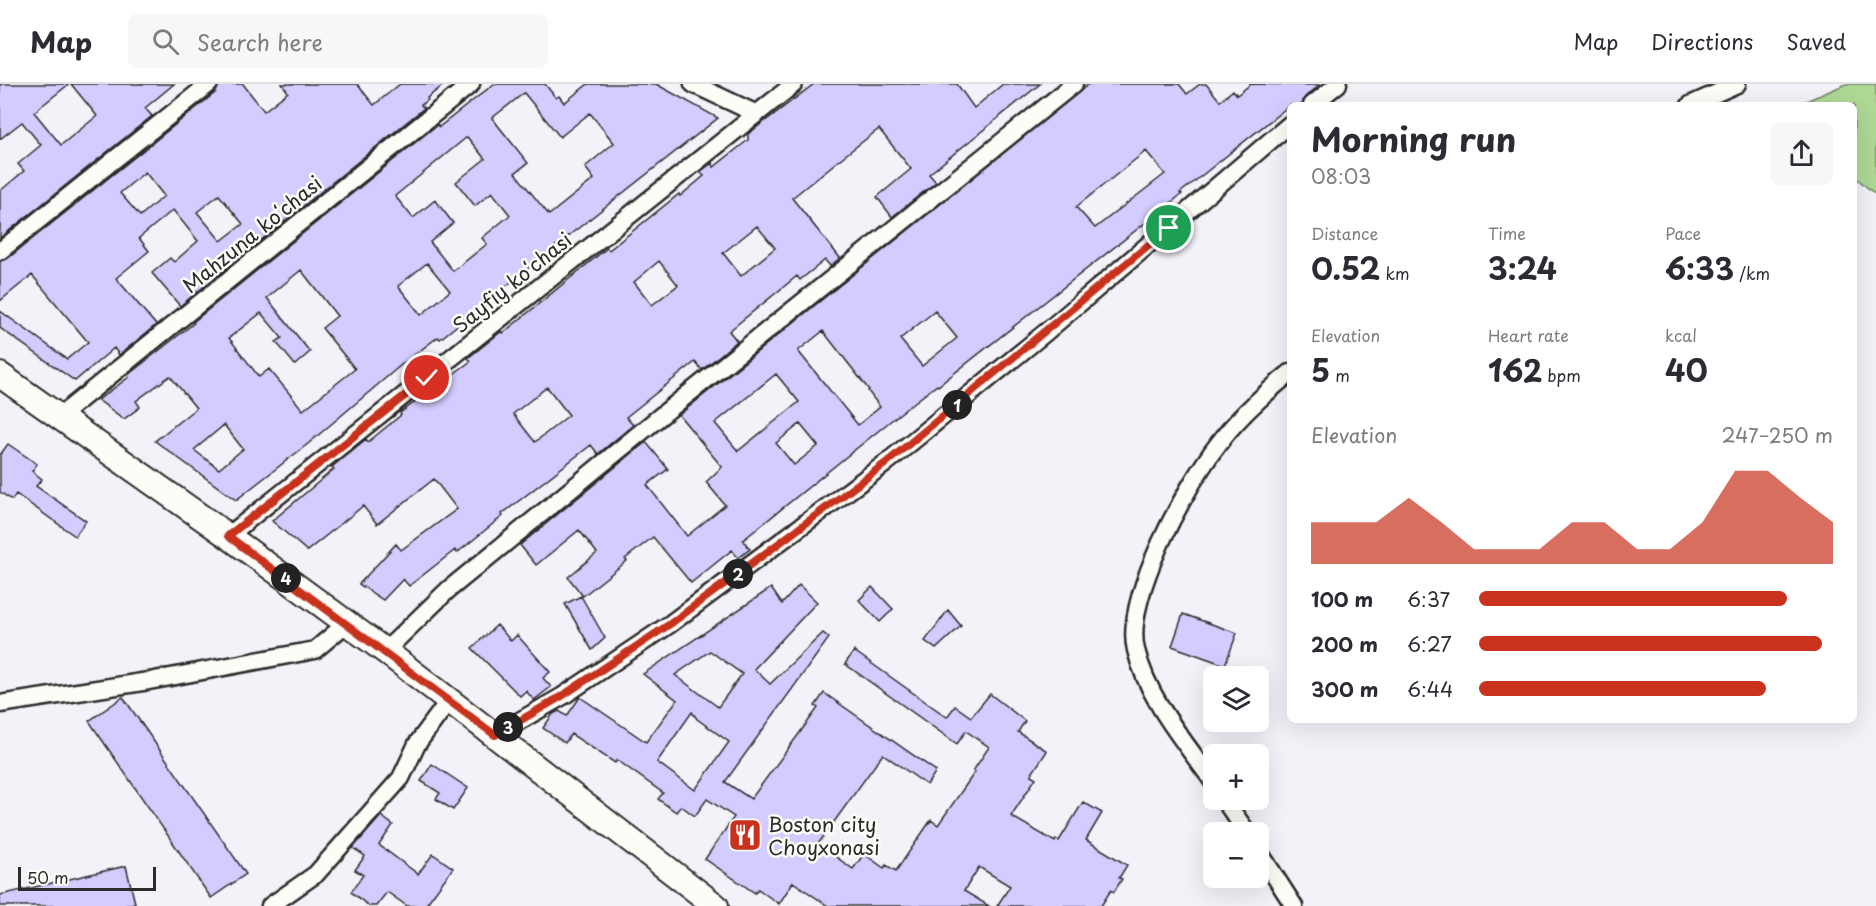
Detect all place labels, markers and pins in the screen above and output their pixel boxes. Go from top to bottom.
pin [1143,202,1194,253]
pin [401,352,452,403]
pin: 1 [942,390,972,420]
pin: 2 [723,559,753,589]
pin: 4 [271,563,301,593]
pin: 3 [493,712,523,742]
place label: Boston city Choyxonasi [768,809,880,862]
restaurant icon: Boston city Choyxonasi [727,817,763,853]

